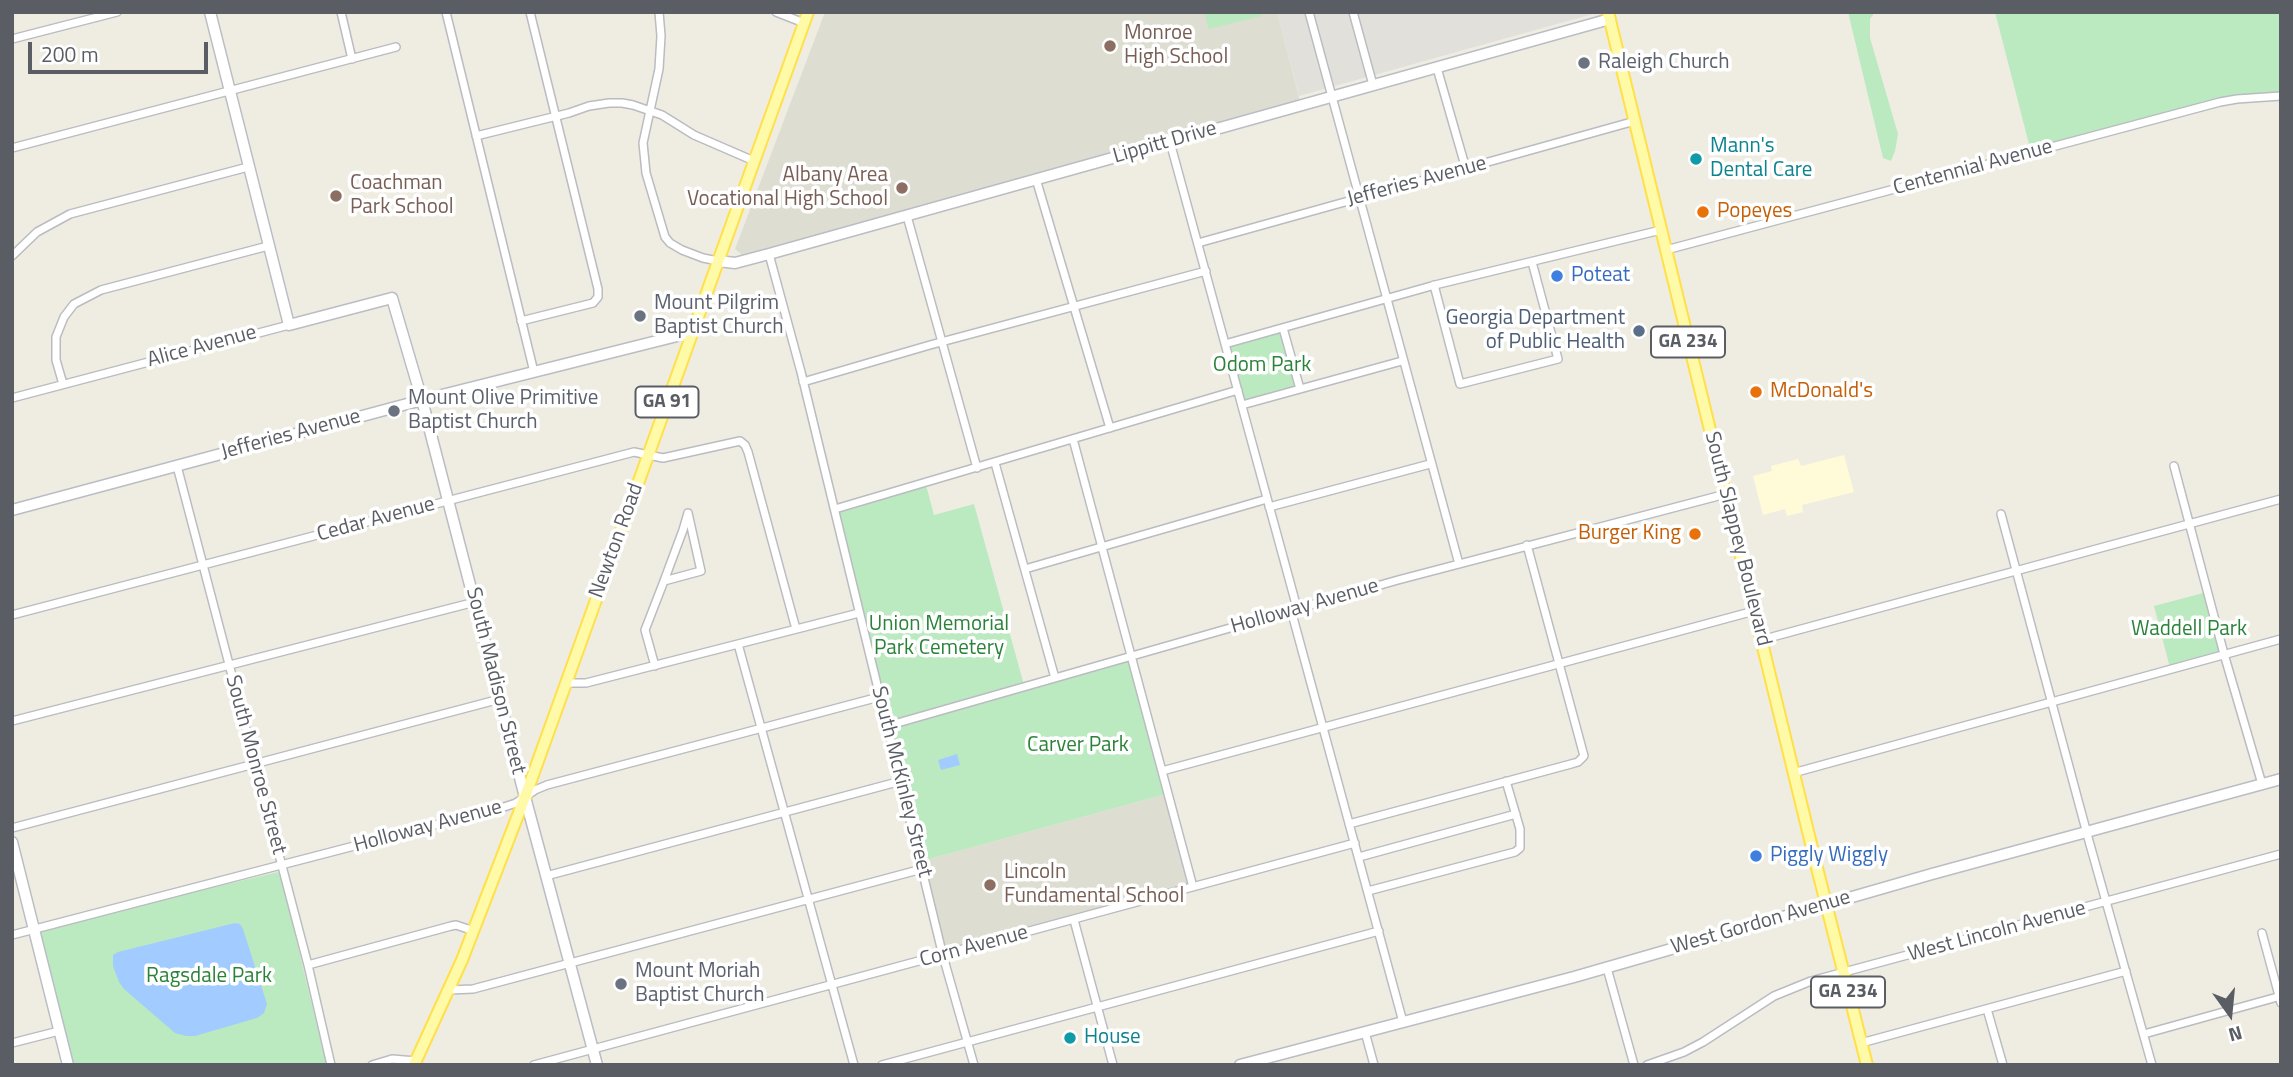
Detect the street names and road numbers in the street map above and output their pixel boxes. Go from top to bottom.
street label: Lippitt Drive [1110,116,1220,170]
street label: Centennial Avenue [1891,135,2055,201]
street label: Jefferies Avenue [1344,151,1490,213]
street label: Alice Avenue [145,320,259,374]
road number: GA 234 [1651,326,1725,358]
road number: GA 91 [636,386,698,418]
street label: Jefferies Avenue [218,404,364,466]
street label: South Slappey Boulevard [1698,429,1776,649]
street label: Newton Road [585,480,649,602]
street label: Cedar Avenue [314,492,438,548]
street label: Holloway Avenue [1228,574,1382,640]
street label: South Madison Street [460,585,530,777]
street label: South Monroe Street [219,673,291,857]
street label: South McKinley Street [865,684,937,880]
street label: Holloway Avenue [351,795,505,859]
street label: West Gordon Avenue [1668,885,1854,961]
street label: West Lincoln Avenue [1905,896,2089,968]
street label: Corn Avenue [917,920,1031,974]
road number: GA 234 [1811,976,1885,1008]

